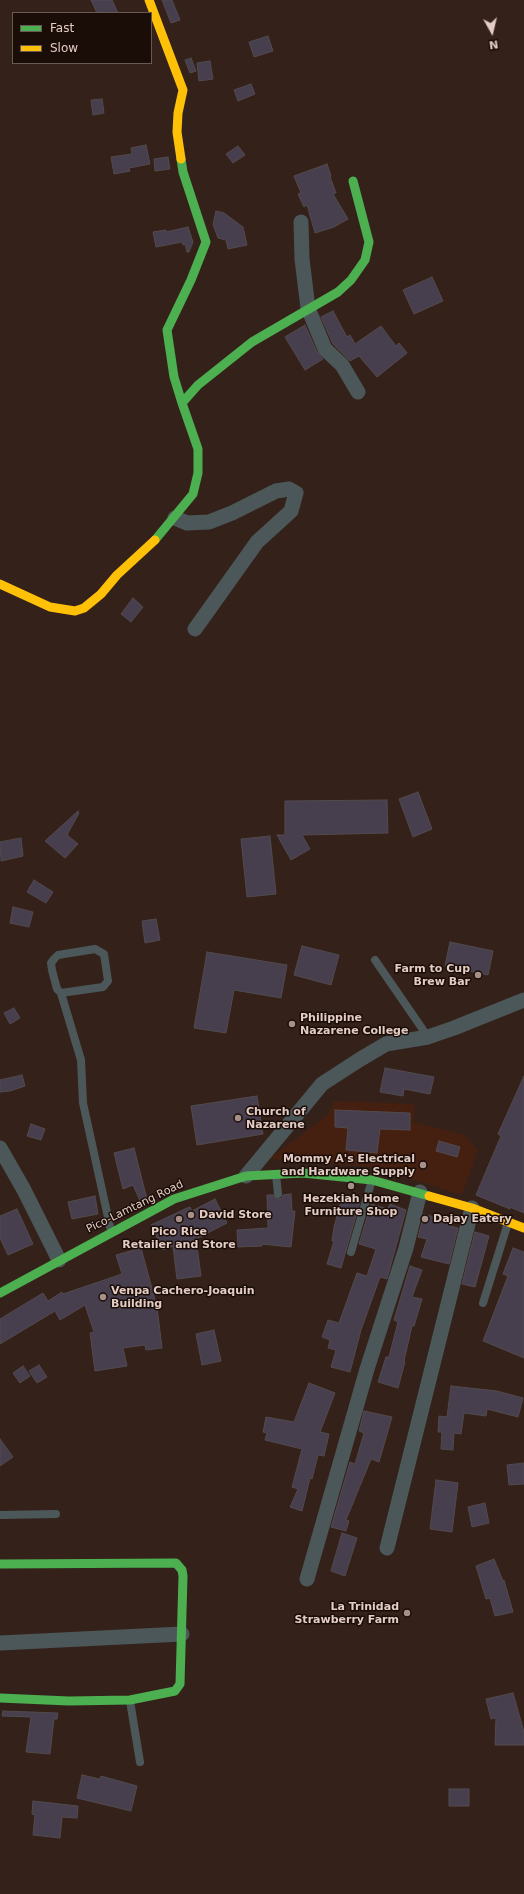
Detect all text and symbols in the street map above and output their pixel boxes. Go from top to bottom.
legend [12,12,152,64]
north arrow [472,12,512,52]
text: Fast [50,21,74,35]
text: N [488,37,499,51]
text: Slow [50,41,78,55]
place label: Farm to Cup Brew Bar [395,962,470,988]
marker: Farm to Cup Brew Bar [473,970,483,980]
place label: Philippine Nazarene College [300,1011,408,1037]
marker: Philippine Nazarene College [287,1019,297,1029]
place label: Church of Nazarene [246,1105,306,1131]
marker: Church of Nazarene [233,1113,243,1123]
place label: Mommy A's Electrical and Hardware Supply [281,1152,415,1178]
marker: Mommy A's Electrical and Hardware Supply [418,1160,428,1170]
street label: Pico-Lamtang Road [84,1178,186,1236]
marker: Hezekiah Home Furniture Shop [346,1181,356,1191]
place label: Hezekiah Home Furniture Shop [303,1192,399,1218]
place label: David Store [199,1208,272,1222]
marker: David Store [186,1210,196,1220]
place label: Dajay Eatery [433,1212,512,1226]
marker: Pico Rice Retailer and Store [174,1214,184,1224]
marker: Dajay Eatery [420,1214,430,1224]
place label: Pico Rice Retailer and Store [122,1225,236,1251]
place label: Venpa Cachero-Joaquin Building [111,1284,255,1310]
marker: Venpa Cachero-Joaquin Building [98,1292,108,1302]
place label: La Trinidad Strawberry Farm [294,1600,399,1626]
marker: La Trinidad Strawberry Farm [402,1608,412,1618]

